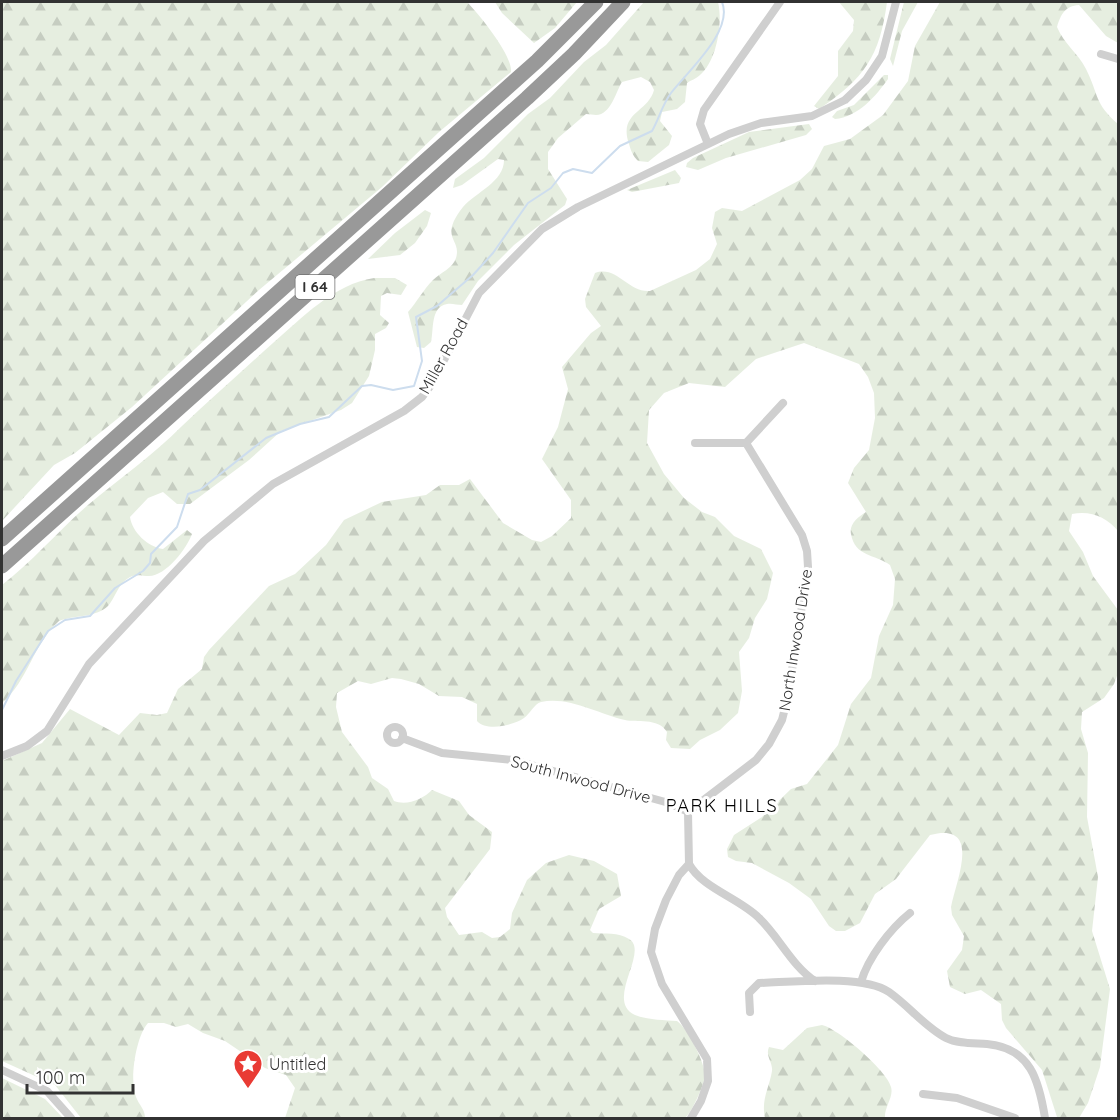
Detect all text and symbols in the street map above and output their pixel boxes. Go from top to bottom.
road number: I 64 [296,275,334,299]
street label: Miller Road [414,315,472,397]
street label: North Inwood Drive [774,568,816,712]
street label: South Inwood Drive [509,751,653,807]
district label: PARK HILLS [666,794,778,817]
place icon: Untitled [232,1048,264,1090]
place label: Untitled [269,1054,326,1074]
scale bar [27,1057,134,1095]
text: 100 m [36,1066,85,1089]

